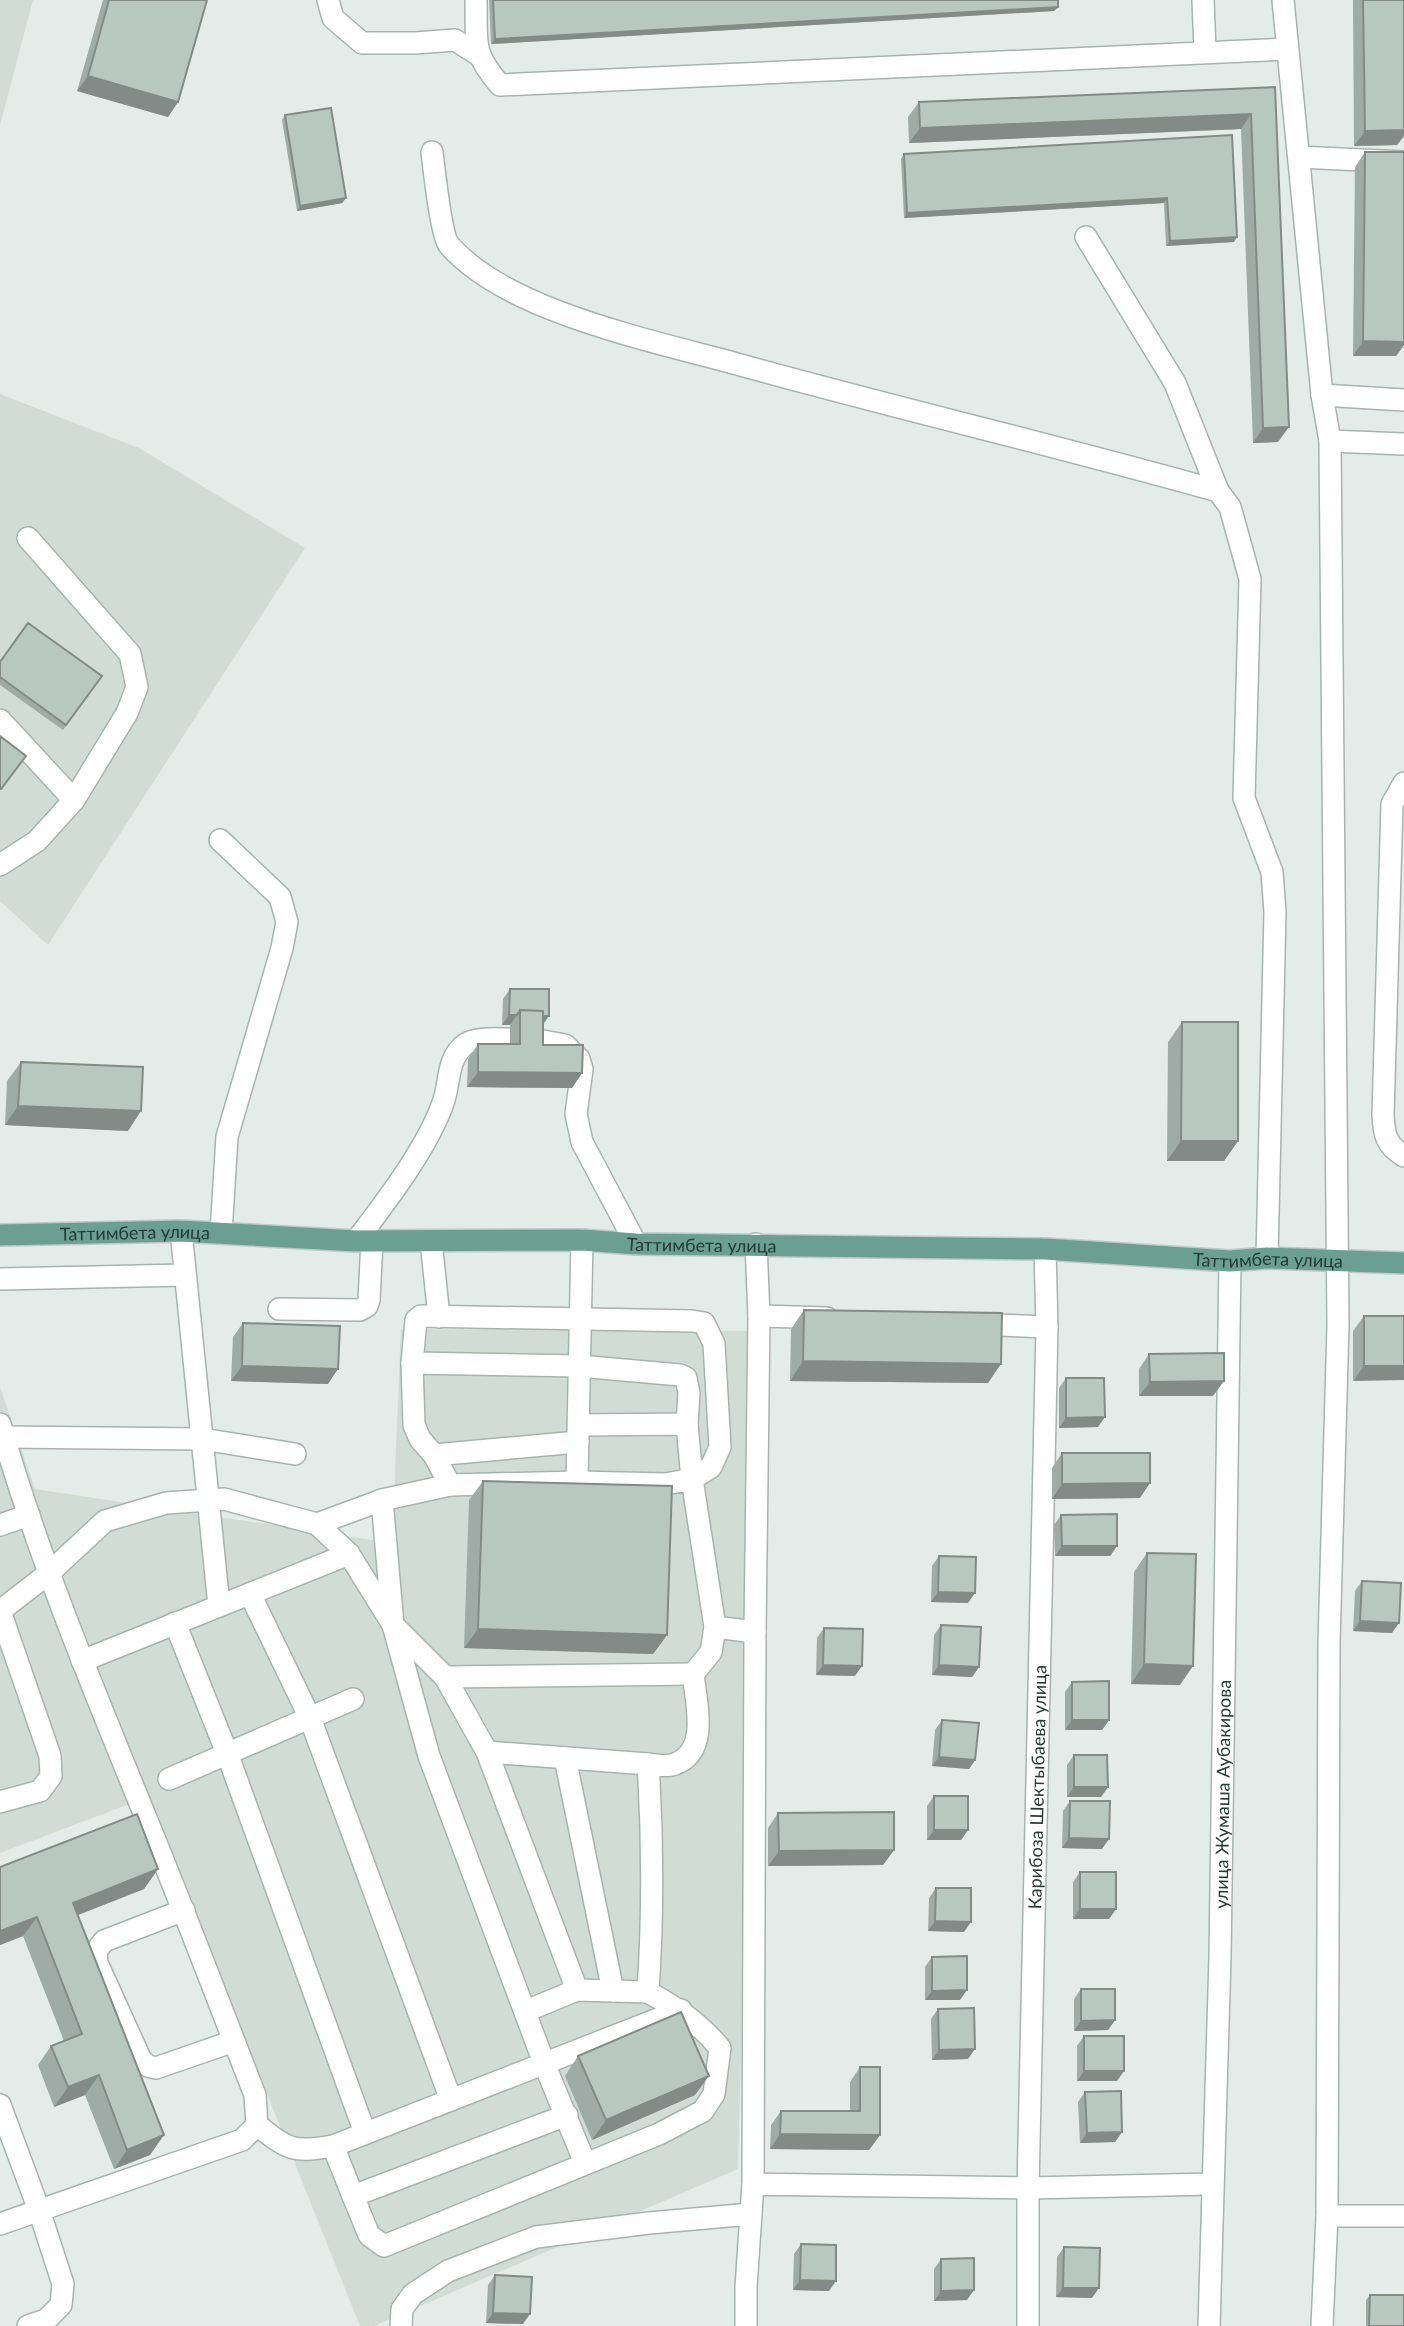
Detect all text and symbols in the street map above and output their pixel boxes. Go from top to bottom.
street label: Таттимбета улица [60,1220,211,1245]
street label: Таттимбета улица [626,1232,777,1257]
street label: Таттимбета улица [1192,1247,1343,1272]
street label: Карибоза Шектыбаева улица [1023,1665,1051,1909]
street label: улица Жумаша Аубакирова [1210,1680,1235,1909]

